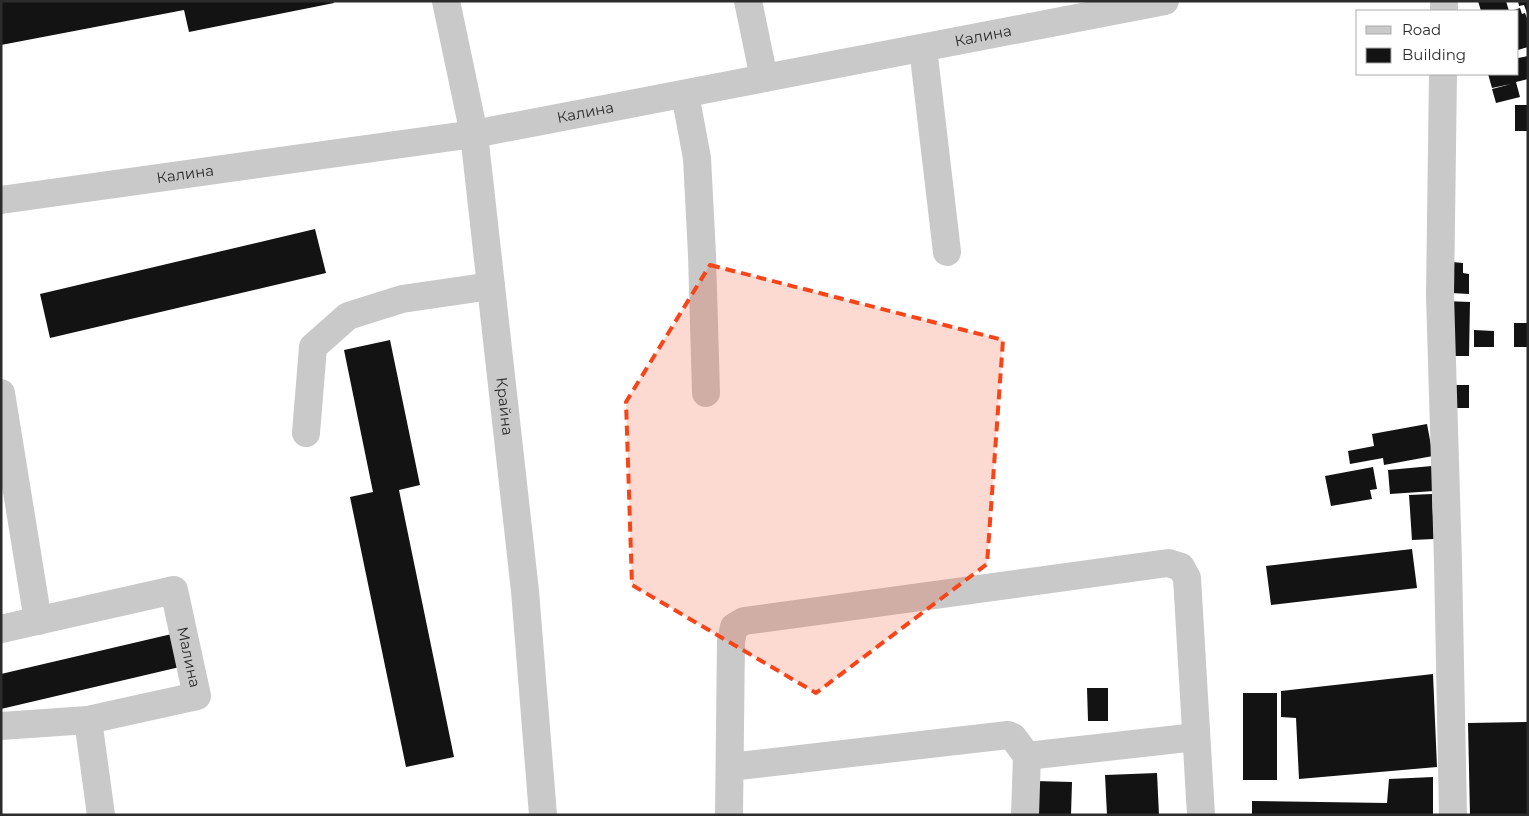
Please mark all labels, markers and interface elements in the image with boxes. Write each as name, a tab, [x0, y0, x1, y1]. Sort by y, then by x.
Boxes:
legend	[1356, 10, 1519, 75]
text: Road	[1402, 20, 1441, 39]
street label: Калина	[953, 21, 1013, 50]
text: Building	[1402, 45, 1466, 64]
street label: Калина	[555, 97, 615, 127]
street label: Калина	[155, 160, 215, 187]
street label: Крайна	[492, 376, 518, 437]
street label: Малина	[173, 625, 205, 689]

